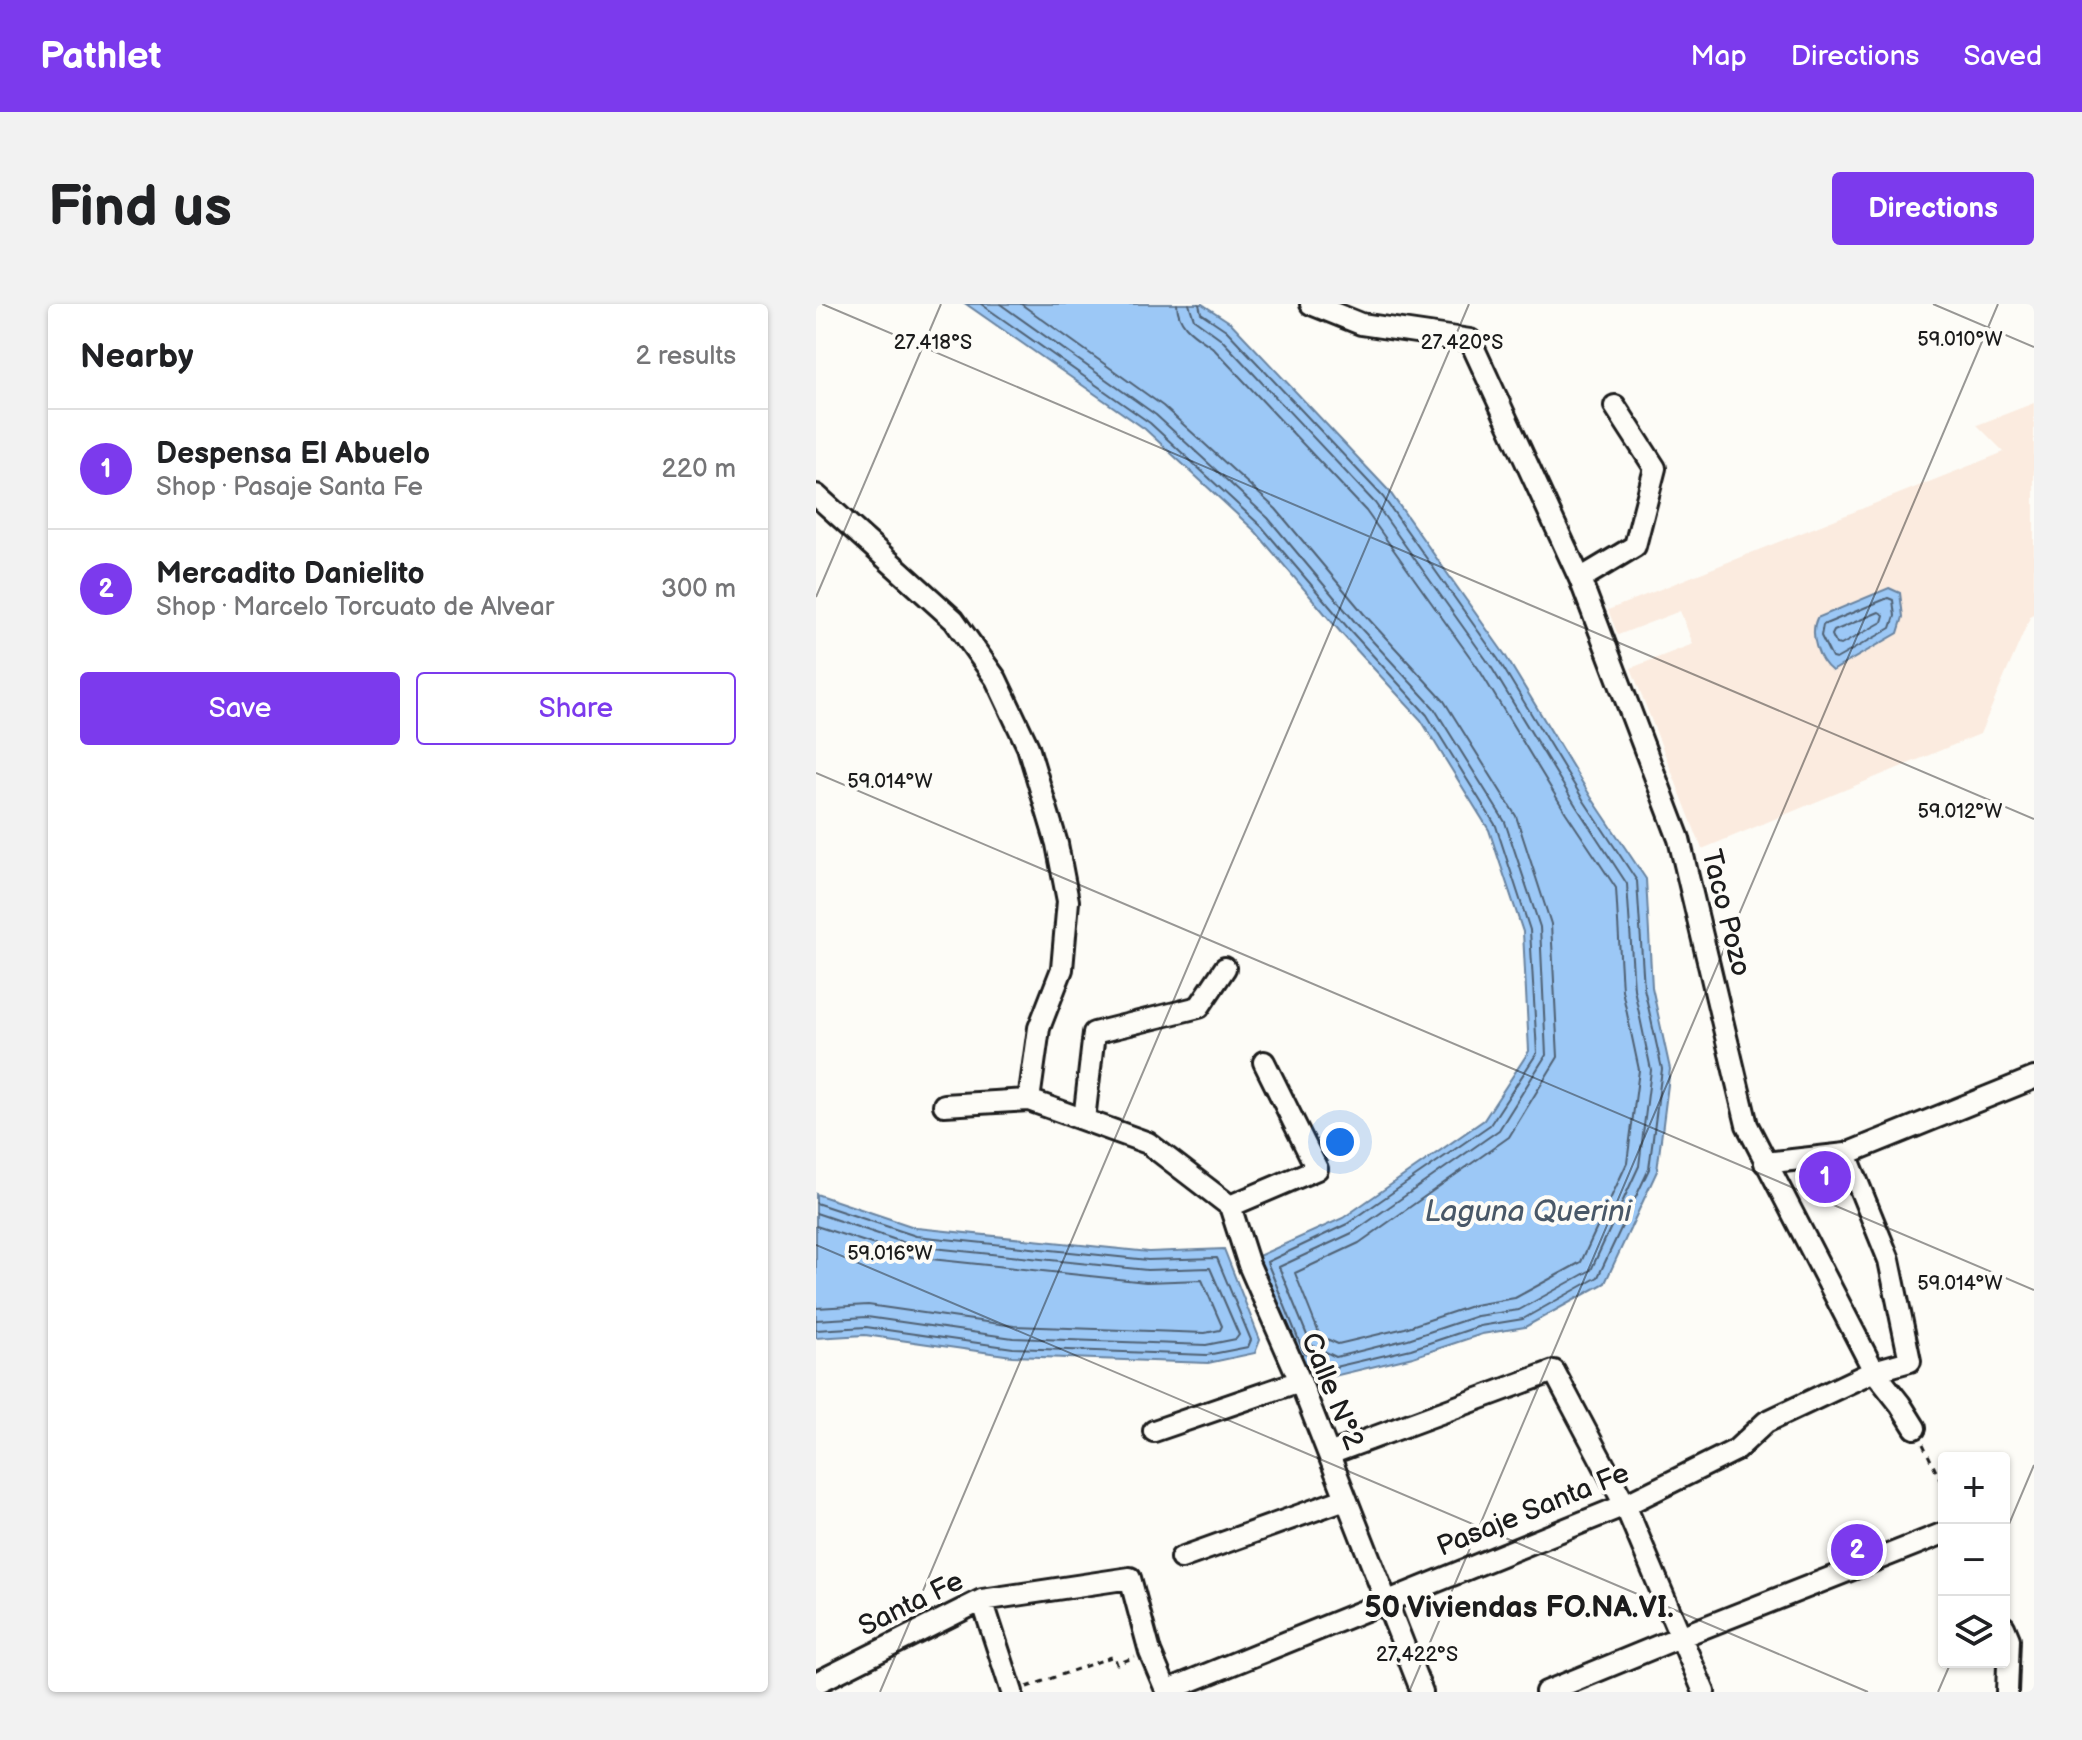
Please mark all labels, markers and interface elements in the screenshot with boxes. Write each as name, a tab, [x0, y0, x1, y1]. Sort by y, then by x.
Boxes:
text: Pathlet	[40, 34, 161, 79]
text: Map	[1690, 40, 1747, 73]
text: Directions	[1791, 40, 1919, 73]
text: Saved	[1963, 40, 2042, 73]
button: Directions	[1832, 172, 2034, 245]
text: Find us	[48, 175, 232, 242]
text: 59.010°W	[1917, 328, 2003, 352]
text: 27.418°S	[894, 331, 972, 355]
text: 27.420°S	[1421, 331, 1503, 355]
text: Nearby	[80, 336, 194, 377]
text: 2 results	[636, 341, 736, 372]
text: Despensa El Abuelo	[156, 436, 430, 472]
text: 1	[101, 454, 111, 485]
text: 220 m	[662, 454, 736, 485]
text: Shop · Pasaje Santa Fe	[156, 472, 423, 503]
text: Mercadito Danielito	[156, 556, 425, 592]
text: 2	[98, 574, 114, 605]
text: 300 m	[661, 574, 736, 605]
text: Shop · Marcelo Torcuato de Alvear	[156, 592, 554, 623]
button: Save	[80, 672, 400, 745]
button: Share	[416, 672, 736, 745]
text: 59.014°W	[847, 770, 933, 794]
text: 59.012°W	[1917, 800, 2003, 824]
street label: Taco Pozo	[1694, 846, 1758, 980]
your location	[1320, 1122, 1360, 1162]
pin: 1	[1799, 1147, 1851, 1207]
water label: Laguna Querini	[1425, 1194, 1633, 1230]
text: 59.016°W	[847, 1242, 933, 1266]
text: 59.014°W	[1917, 1272, 2003, 1296]
street label: Calle N°2	[1294, 1328, 1370, 1455]
map controls	[1938, 1452, 2010, 1668]
button: +	[1938, 1452, 2010, 1524]
street label: Pasaje Santa Fe	[1432, 1456, 1634, 1564]
pin: 2	[1831, 1520, 1883, 1580]
button: −	[1938, 1524, 2010, 1596]
street label: Santa Fe	[853, 1565, 969, 1643]
district label: 50 Viviendas FO.NA.VI.	[1364, 1590, 1674, 1626]
button: layers	[1938, 1596, 2010, 1668]
text: 27.422°S	[1376, 1643, 1458, 1667]

